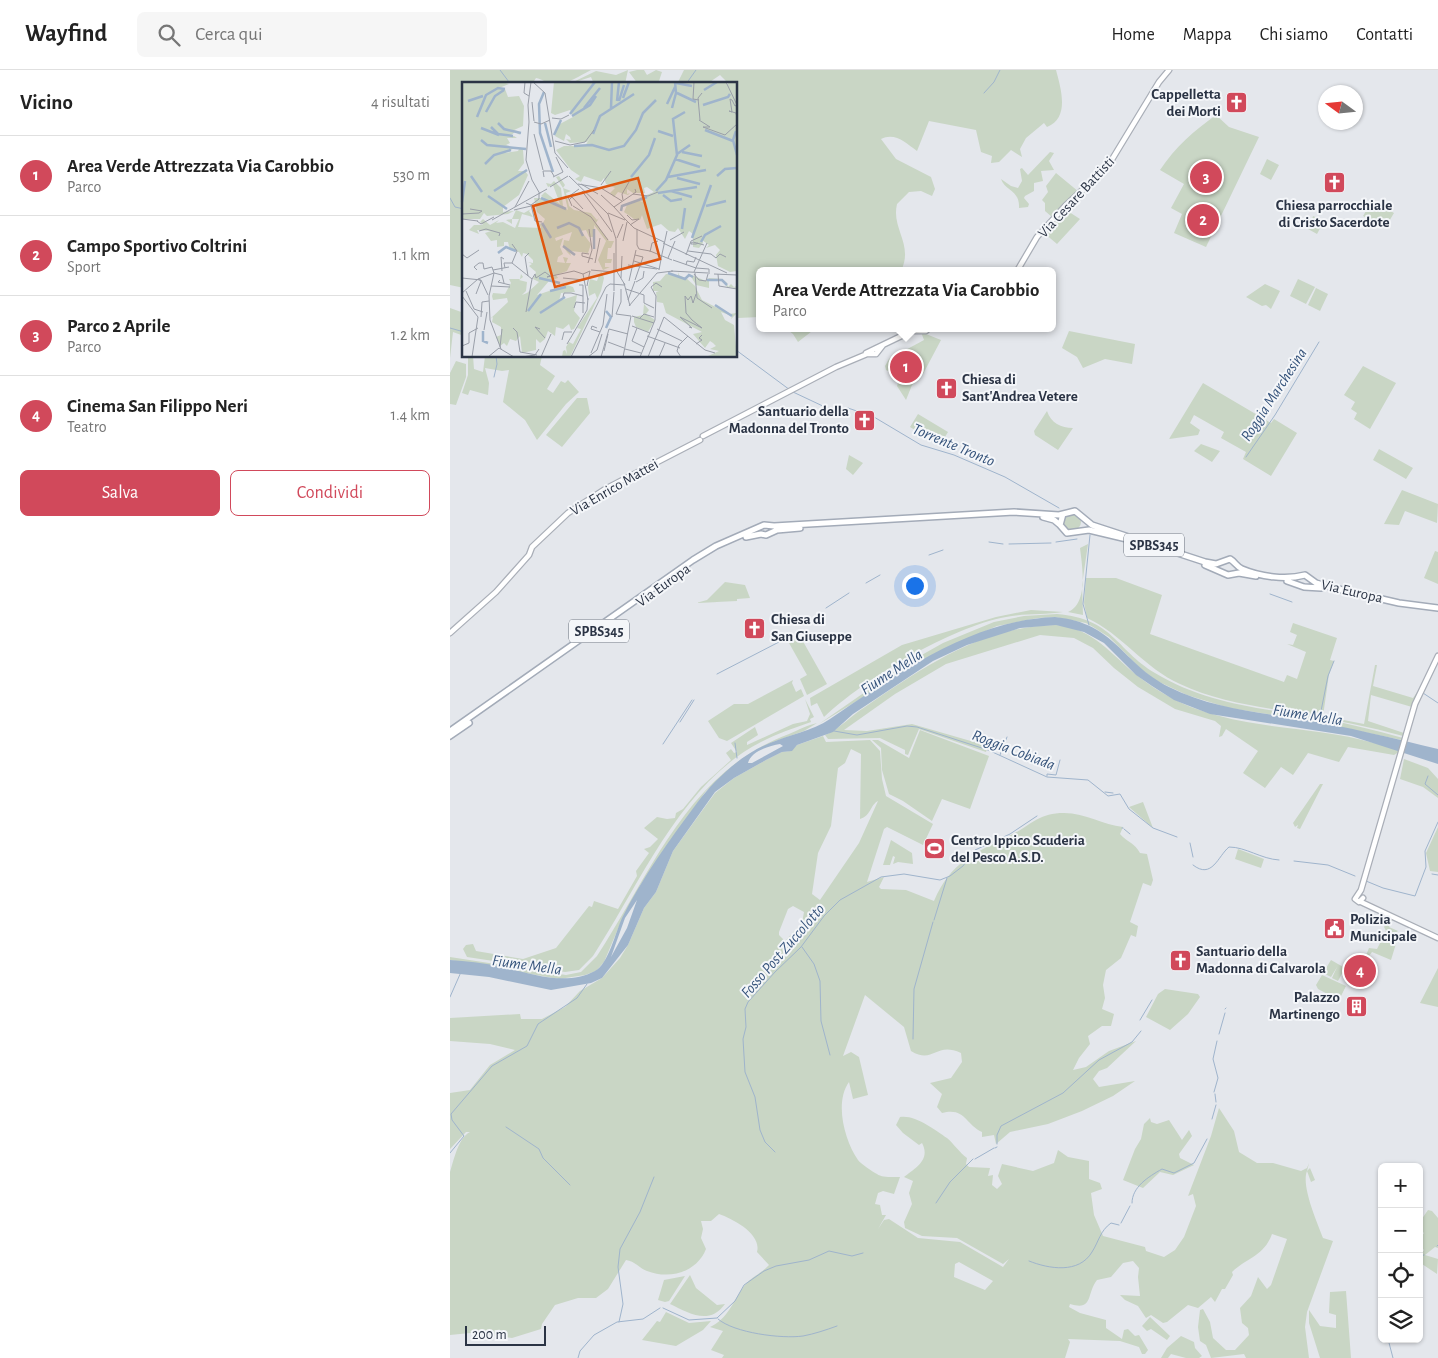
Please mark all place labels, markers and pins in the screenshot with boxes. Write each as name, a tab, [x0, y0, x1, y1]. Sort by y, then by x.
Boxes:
place label: Cappelletta dei Morti	[1151, 87, 1221, 119]
church icon: Cappelletta dei Morti	[1225, 91, 1249, 115]
pin: 3	[1190, 158, 1222, 196]
church icon: Chiesa parrocchiale di Cristo Sacerdote	[1322, 170, 1346, 194]
place label: Chiesa parrocchiale di Cristo Sacerdote	[1276, 198, 1392, 230]
pin: 2	[1187, 201, 1219, 239]
pin: 1	[890, 348, 922, 386]
place label: Chiesa di Sant'Andrea Vetere	[962, 372, 1078, 404]
church icon: Chiesa di Sant'Andrea Vetere	[934, 376, 958, 400]
place label: Santuario della Madonna del Tronto	[729, 404, 849, 436]
church icon: Santuario della Madonna del Tronto	[853, 408, 877, 432]
place label: Chiesa di San Giuseppe	[771, 612, 852, 644]
church icon: Chiesa di San Giuseppe	[743, 616, 767, 640]
place label: Centro Ippico Scuderia del Pesco A.S.D.	[951, 833, 1085, 865]
sports icon: Centro Ippico Scuderia del Pesco A.S.D.	[923, 837, 947, 861]
place label: Polizia Municipale	[1350, 912, 1417, 944]
public building icon: Polizia Municipale	[1322, 916, 1346, 940]
place label: Santuario della Madonna di Calvarola	[1196, 944, 1326, 976]
church icon: Santuario della Madonna di Calvarola	[1168, 948, 1192, 972]
pin: 4	[1344, 952, 1376, 990]
place label: Palazzo Martinengo	[1269, 990, 1340, 1022]
building icon: Palazzo Martinengo	[1344, 994, 1368, 1018]

